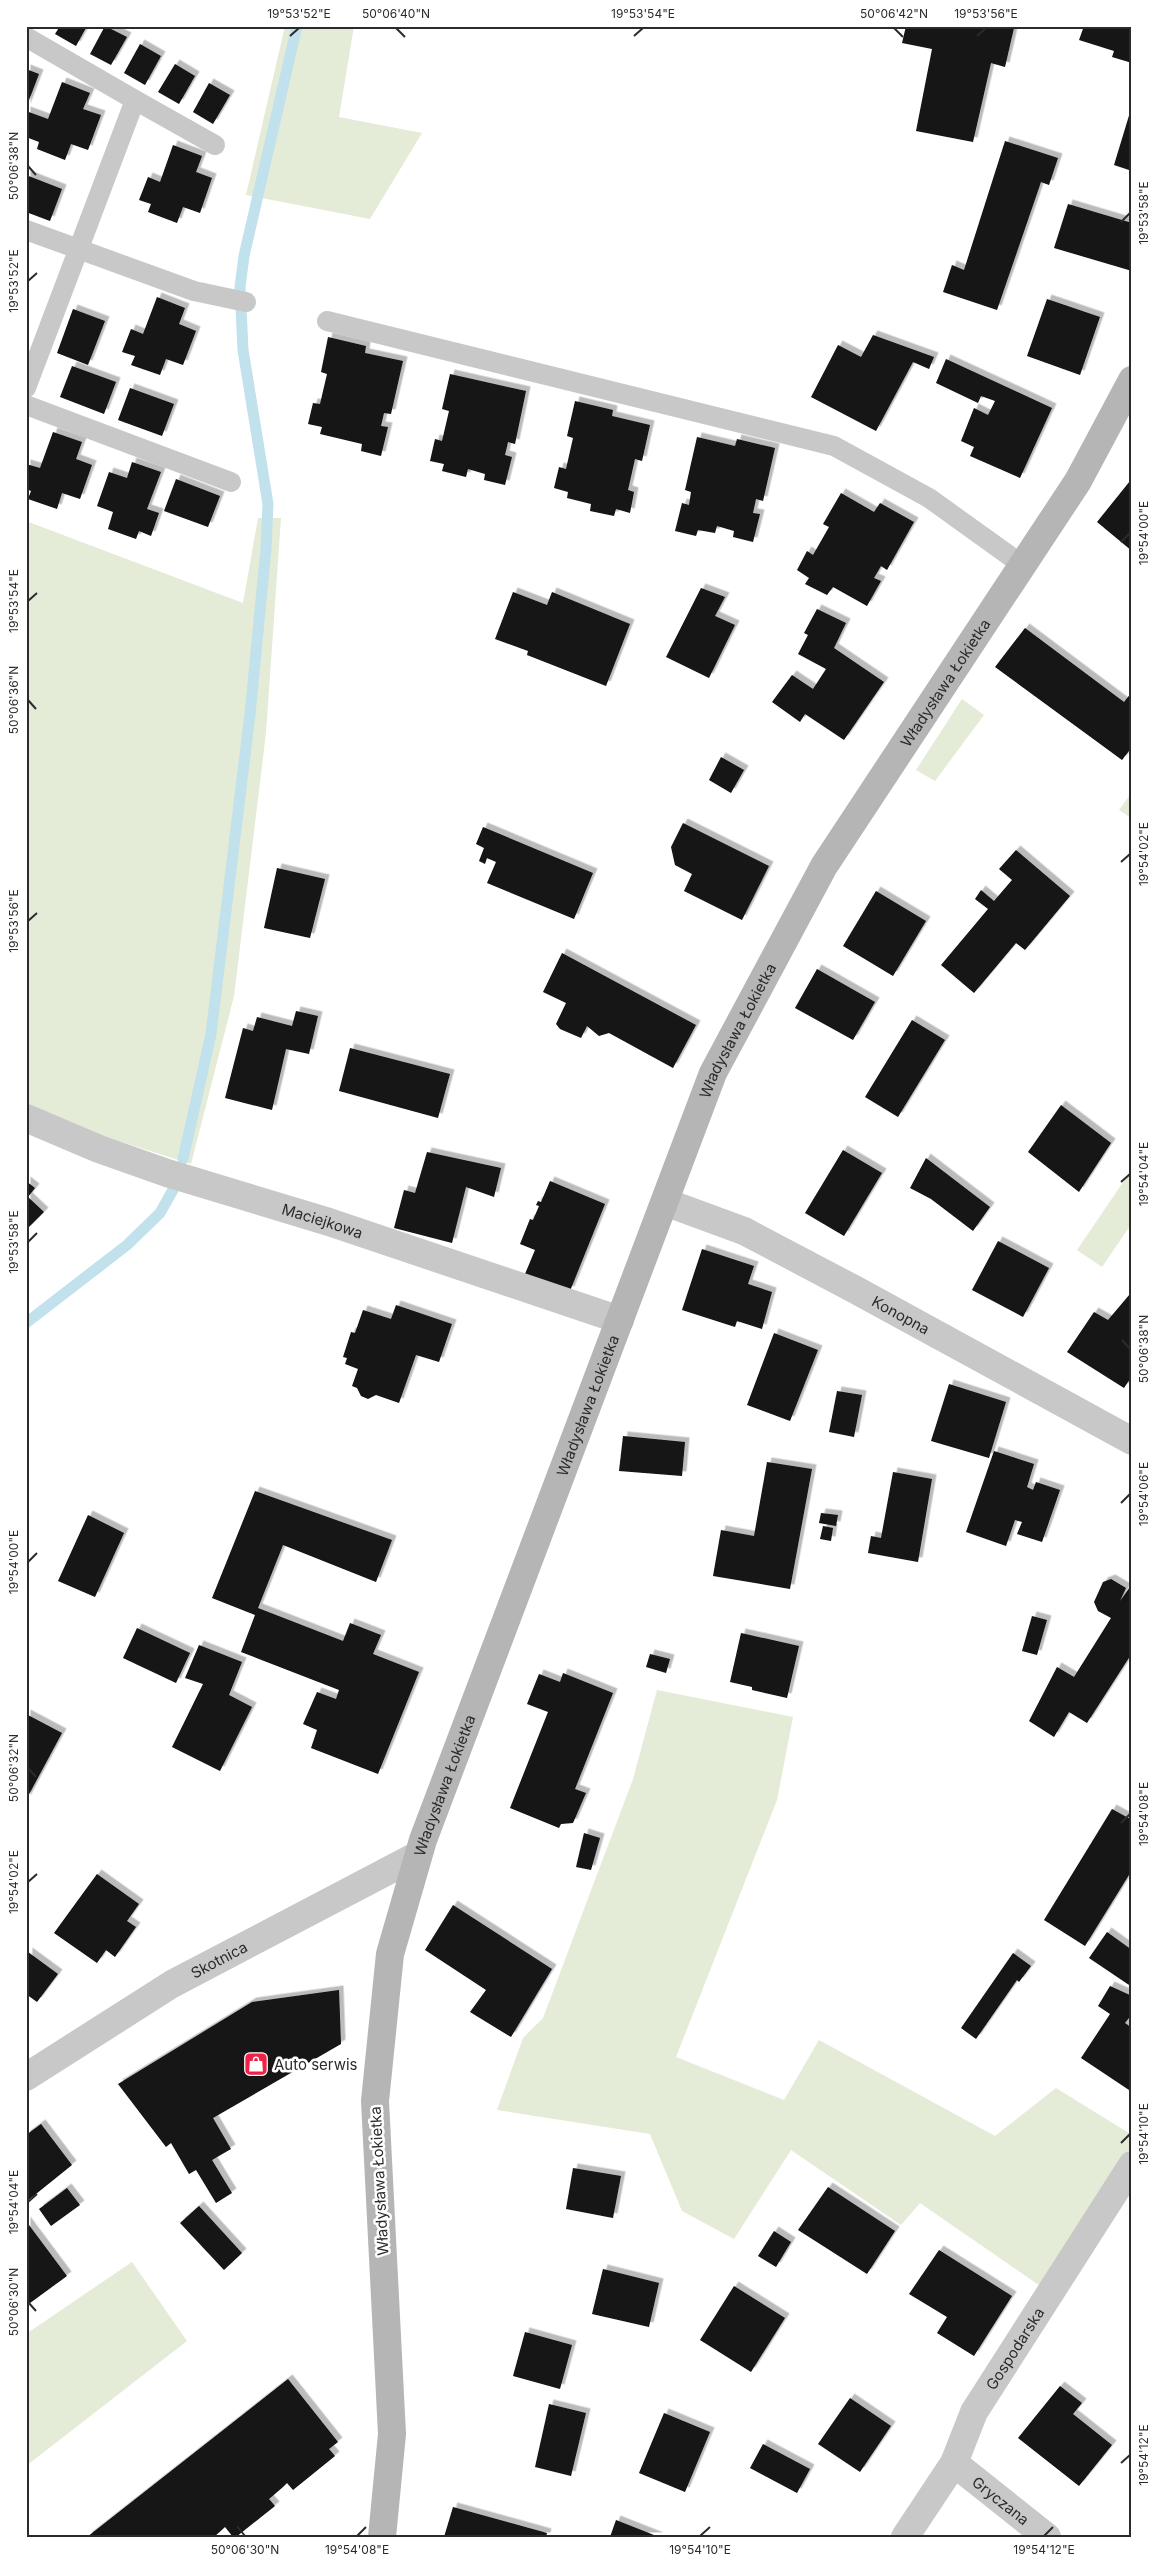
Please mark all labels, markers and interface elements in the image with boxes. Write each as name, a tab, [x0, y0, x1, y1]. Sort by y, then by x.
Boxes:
text: 19°53'52"E	[267, 6, 331, 21]
text: 50°06'40"N	[362, 6, 430, 21]
text: 19°53'54"E	[611, 6, 675, 21]
text: 50°06'42"N	[860, 6, 928, 21]
text: 19°53'56"E	[954, 6, 1018, 21]
text: 50°06'38"N	[6, 132, 21, 200]
text: 19°53'58"E	[1136, 181, 1151, 245]
text: 19°53'52"E	[6, 249, 21, 313]
text: 19°54'00"E	[1136, 501, 1151, 565]
text: 19°53'54"E	[6, 569, 21, 633]
street label: Władysława Łokietka	[896, 615, 994, 750]
text: 50°06'36"N	[6, 666, 21, 734]
text: 19°54'02"E	[1136, 822, 1151, 886]
text: 19°53'56"E	[6, 889, 21, 953]
street label: Władysława Łokietka	[695, 960, 780, 1101]
text: 19°54'04"E	[1136, 1142, 1151, 1206]
street label: Maciejkowa	[280, 1199, 366, 1242]
text: 19°53'58"E	[6, 1210, 21, 1274]
street label: Konopna	[869, 1291, 933, 1338]
text: 50°06'38"N	[1136, 1315, 1151, 1383]
street label: Władysława Łokietka	[552, 1332, 623, 1479]
text: 19°54'06"E	[1136, 1462, 1151, 1526]
text: 19°54'00"E	[6, 1530, 21, 1594]
street label: Władysława Łokietka	[409, 1712, 479, 1858]
text: 50°06'32"N	[6, 1734, 21, 1802]
text: 19°54'08"E	[1136, 1782, 1151, 1846]
text: 19°54'02"E	[6, 1850, 21, 1914]
street label: Skotnica	[187, 1937, 250, 1982]
shop icon: Auto serwis	[243, 2051, 269, 2077]
place label: Auto serwis	[274, 2055, 358, 2074]
text: 19°54'10"E	[1136, 2103, 1151, 2165]
street label: Władysława Łokietka	[366, 2106, 392, 2256]
text: 19°54'04"E	[6, 2170, 21, 2234]
text: 50°06'30"N	[6, 2268, 21, 2336]
street label: Gospodarska	[981, 2304, 1048, 2393]
text: 19°54'12"E	[1136, 2424, 1151, 2486]
street label: Gryczana	[969, 2472, 1033, 2529]
text: 50°06'30"N	[211, 2542, 279, 2557]
text: 19°54'08"E	[325, 2542, 389, 2557]
text: 19°54'10"E	[669, 2542, 731, 2557]
text: 19°54'12"E	[1013, 2542, 1075, 2557]

